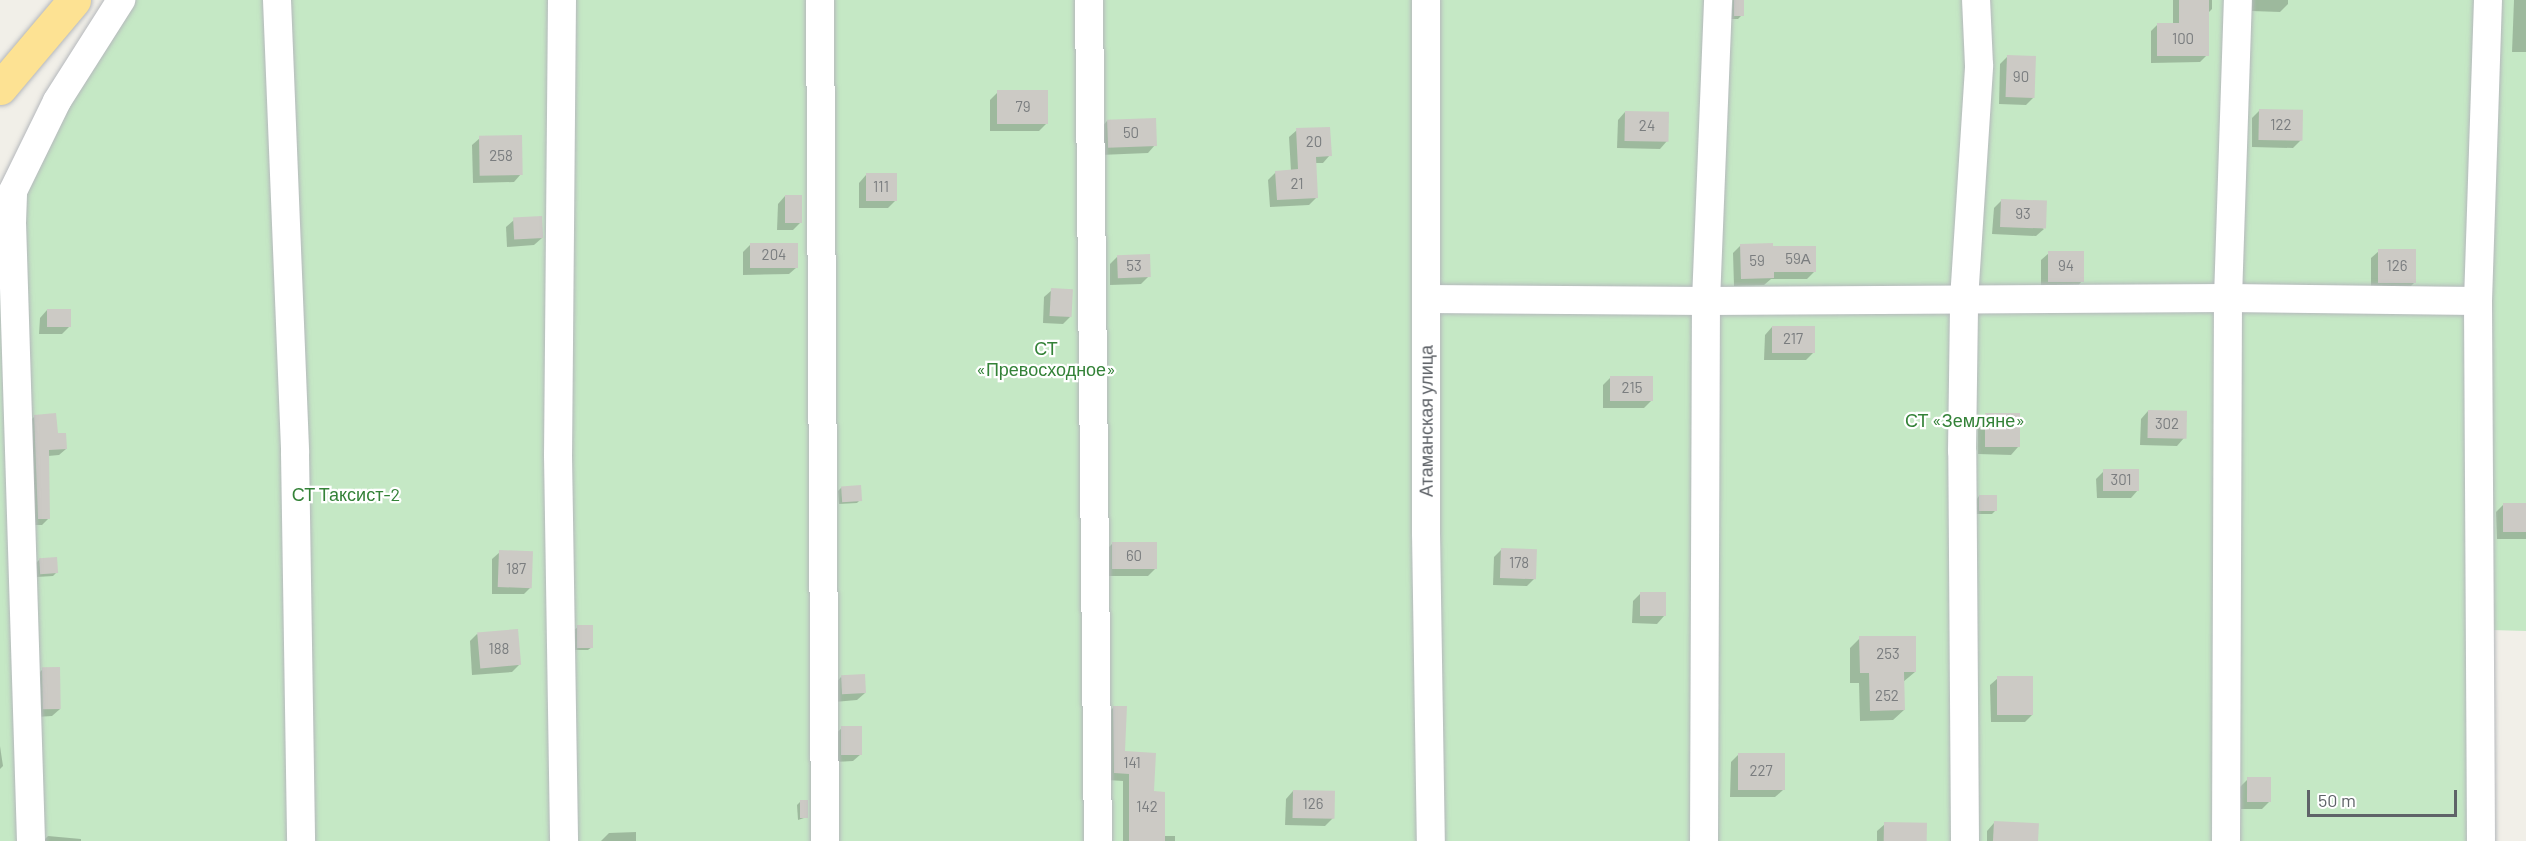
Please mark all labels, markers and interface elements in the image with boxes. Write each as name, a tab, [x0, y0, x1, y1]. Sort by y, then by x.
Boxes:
house number: 100	[2172, 30, 2194, 48]
house number: 90	[2013, 68, 2029, 86]
house number: 79	[1016, 98, 1030, 116]
house number: 122	[2270, 116, 2292, 134]
house number: 24	[1639, 117, 1655, 135]
house number: 50	[1123, 124, 1139, 142]
house number: 20	[1306, 133, 1322, 151]
house number: 258	[489, 147, 513, 165]
house number: 21	[1290, 175, 1304, 193]
house number: 111	[873, 178, 889, 196]
house number: 93	[2015, 205, 2031, 223]
house number: 204	[762, 246, 786, 264]
house number: 59А	[1785, 250, 1811, 268]
house number: 59	[1749, 252, 1765, 270]
house number: 53	[1126, 257, 1142, 275]
house number: 94	[2058, 257, 2074, 275]
house number: 126	[2386, 257, 2408, 275]
house number: 217	[1783, 330, 1803, 348]
park label: СТ «Превосходное»	[976, 338, 1116, 380]
street label: Атаманская улица	[1415, 345, 1437, 497]
house number: 215	[1622, 379, 1642, 397]
park label: СТ «Земляне»	[1905, 409, 2025, 431]
house number: 302	[2155, 415, 2179, 433]
house number: 301	[2110, 471, 2132, 489]
park label: СТ Таксист-2	[292, 483, 400, 505]
house number: 60	[1126, 547, 1142, 565]
house number: 178	[1509, 554, 1529, 572]
house number: 187	[506, 560, 526, 578]
house number: 188	[489, 640, 509, 658]
house number: 253	[1876, 645, 1900, 663]
house number: 252	[1875, 687, 1899, 705]
house number: 141	[1123, 754, 1141, 772]
house number: 227	[1749, 762, 1773, 780]
scale bar	[2310, 778, 2460, 816]
text: 50 m	[2318, 789, 2356, 811]
house number: 126	[1302, 795, 1324, 813]
house number: 142	[1136, 798, 1158, 816]

